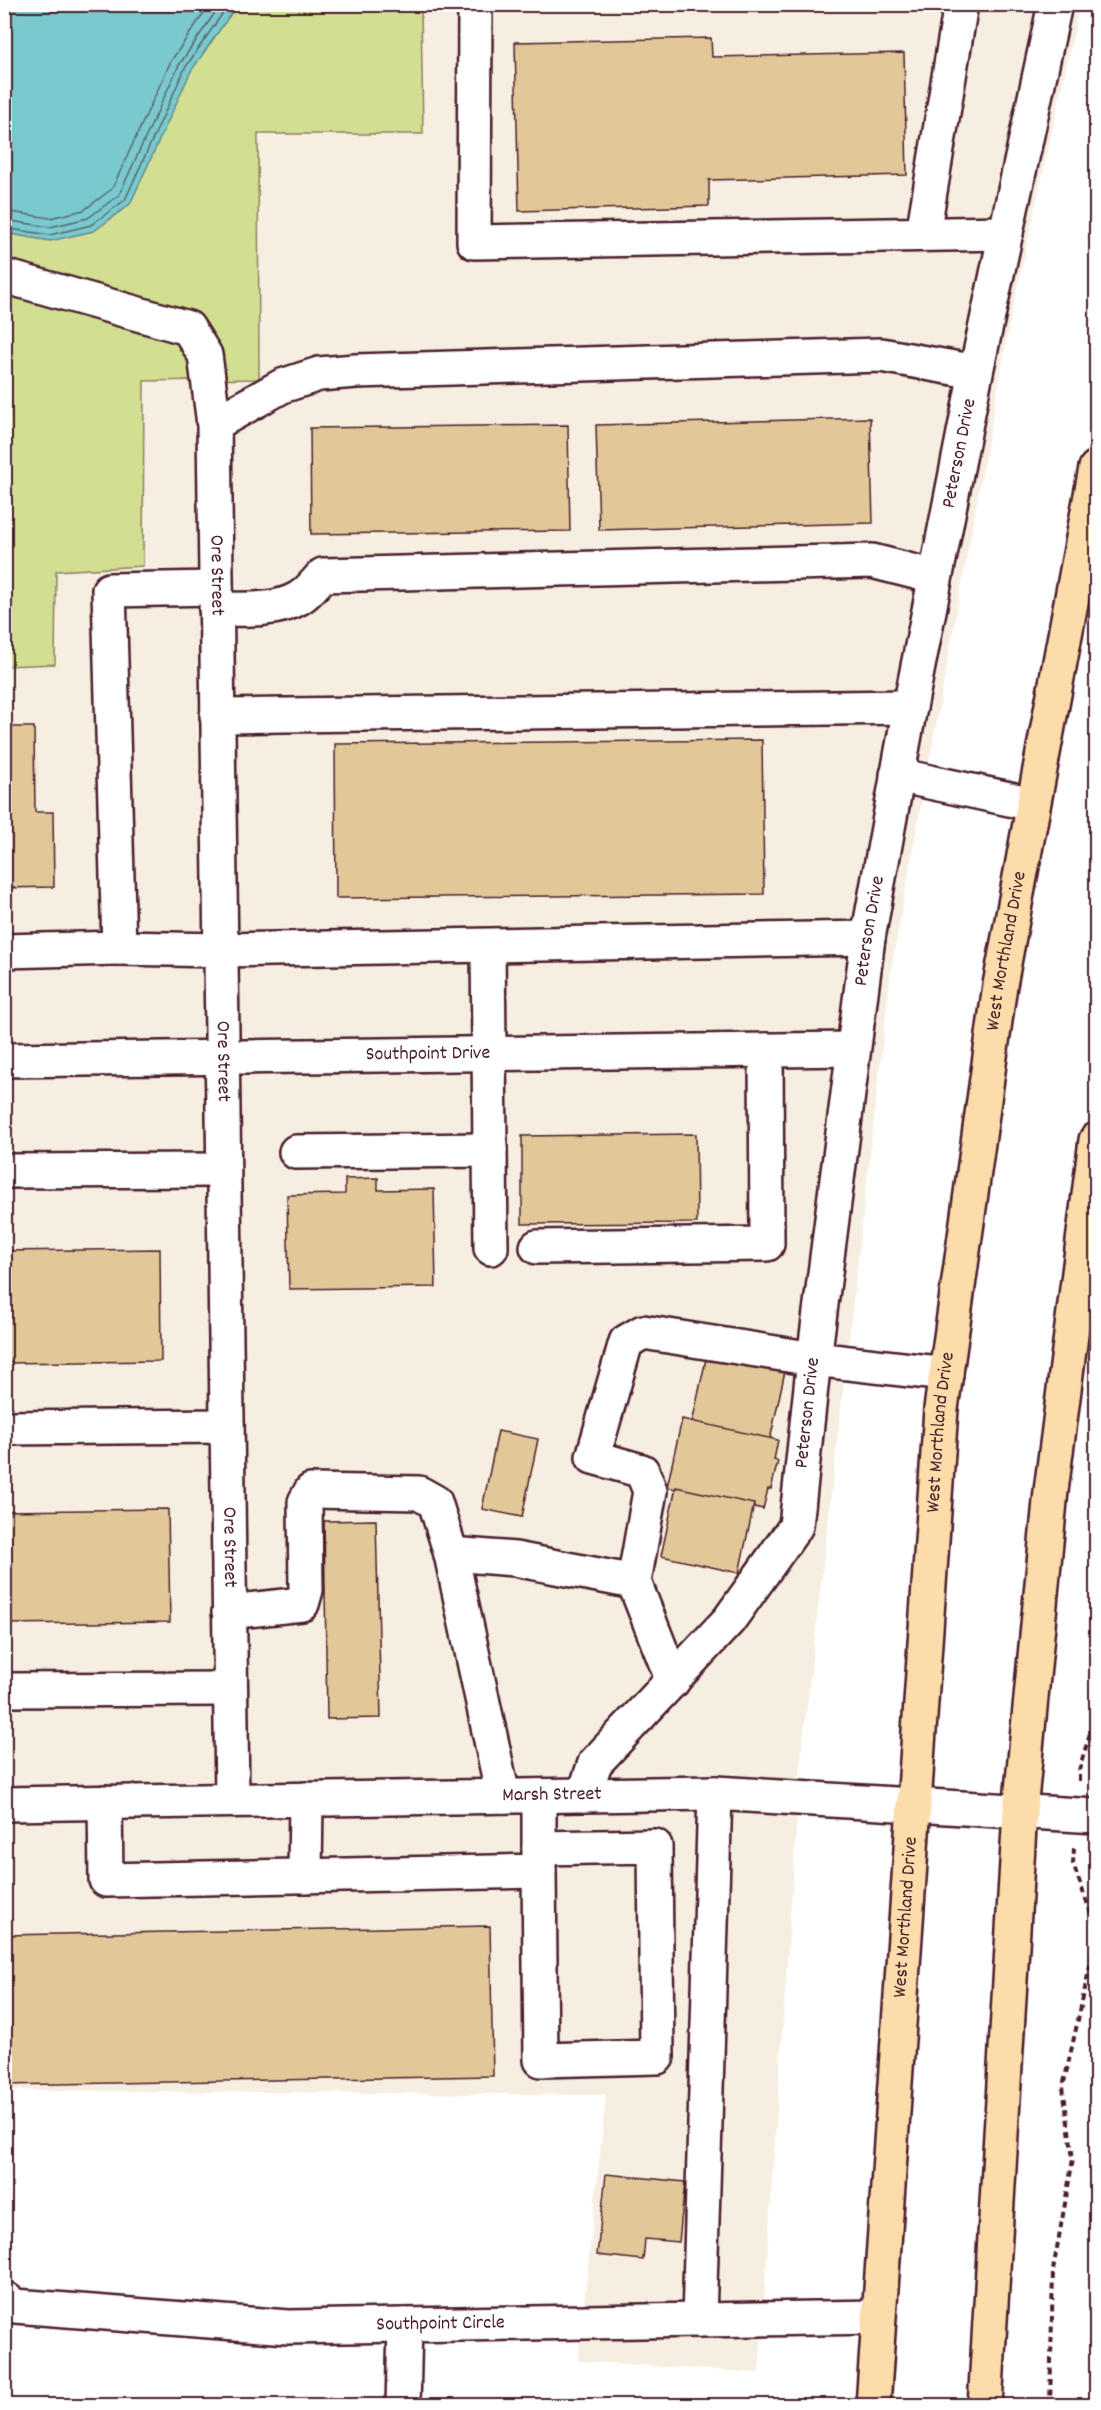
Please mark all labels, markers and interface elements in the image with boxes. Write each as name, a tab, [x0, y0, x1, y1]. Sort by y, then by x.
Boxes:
street label: Peterson Drive	[935, 396, 985, 511]
street label: Ore Street	[201, 535, 231, 616]
street label: West Morthland Drive	[980, 869, 1035, 1033]
street label: Peterson Drive	[848, 873, 893, 988]
street label: Ore Street	[208, 1021, 237, 1102]
street label: Southpoint Drive	[366, 1040, 491, 1069]
street label: West Morthland Drive	[920, 1350, 963, 1514]
street label: Peterson Drive	[788, 1356, 828, 1470]
street label: Ore Street	[214, 1507, 243, 1588]
street label: Marsh Street	[502, 1781, 602, 1810]
street label: West Morthland Drive	[887, 1836, 926, 1999]
street label: Southpoint Circle	[376, 2309, 505, 2340]

